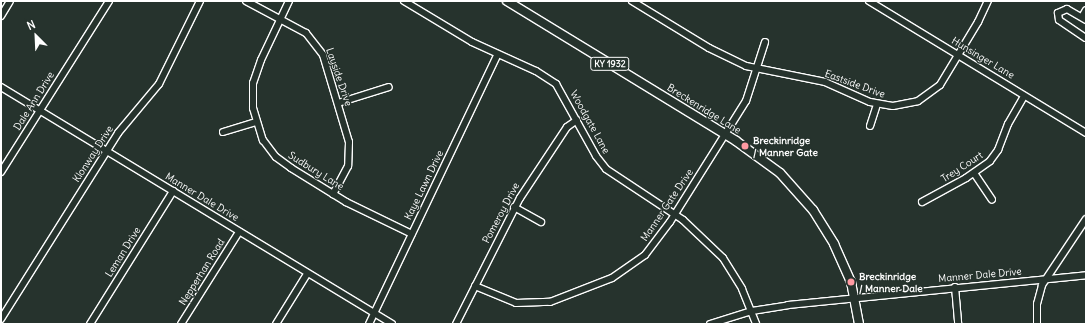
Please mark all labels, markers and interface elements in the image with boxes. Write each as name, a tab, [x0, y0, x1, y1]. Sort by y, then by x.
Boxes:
north arrow	[16, 16, 56, 56]
text: N	[25, 17, 37, 33]
street label: Hunsinger Lane	[949, 35, 1017, 81]
street label: Layside Drive	[323, 46, 355, 108]
road number: KY 1932	[590, 57, 630, 71]
street label: Eastside Drive	[823, 68, 887, 100]
street label: Dale Ann Drive	[11, 69, 57, 133]
street label: Breckenridge Lane	[665, 81, 743, 137]
street label: Woodgate Lane	[568, 88, 612, 156]
street label: Klonway Drive	[70, 123, 116, 185]
place label: Breckinridge / Manner Gate	[753, 134, 818, 158]
marker: Breckinridge / Manner Gate	[740, 141, 750, 151]
street label: Kaye Lawn Drive	[402, 148, 446, 222]
street label: Sudbury Lane	[286, 149, 346, 193]
street label: Trey Court	[939, 149, 985, 185]
street label: Manner Gate Drive	[638, 166, 696, 244]
street label: Manner Dale Drive	[163, 170, 241, 224]
street label: Pomeroy Drive	[480, 181, 522, 245]
street label: Leman Drive	[103, 225, 143, 279]
street label: Nepperhan Road	[177, 237, 227, 307]
street label: Manner Dale Drive	[938, 265, 1022, 285]
place label: Breckinridge / Manner Dale	[859, 270, 923, 294]
marker: Breckinridge / Manner Dale	[846, 277, 856, 287]

